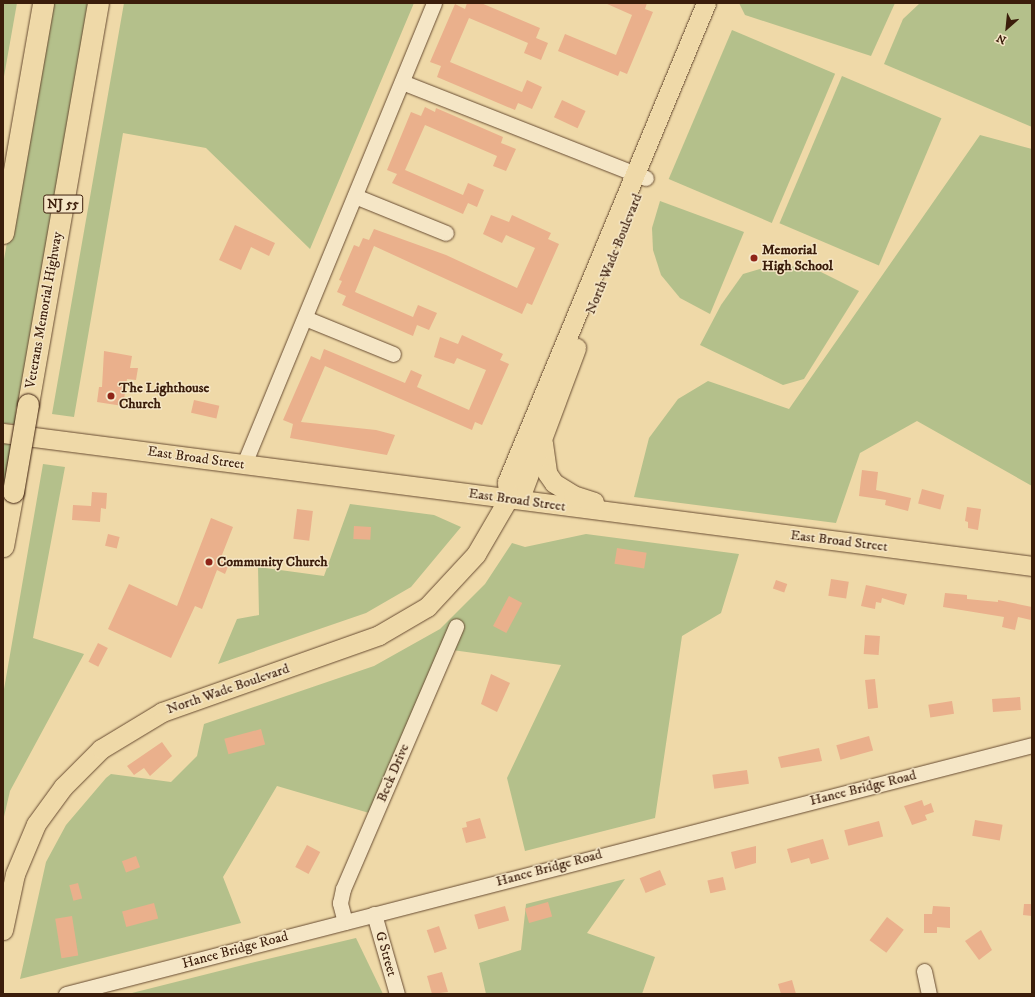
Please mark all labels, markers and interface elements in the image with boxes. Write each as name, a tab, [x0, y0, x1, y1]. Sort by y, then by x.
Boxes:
north arrow	[987, 8, 1027, 48]
text: N	[994, 30, 1009, 47]
street label: North Wade Boulevard	[582, 191, 646, 317]
road number: NJ 55	[43, 193, 83, 215]
street label: Veterans Memorial Highway	[22, 230, 66, 390]
place label: Memorial High School	[762, 242, 833, 274]
marker: Memorial High School	[749, 253, 759, 263]
place label: The Lighthouse Church	[119, 380, 209, 412]
marker: The Lighthouse Church	[106, 391, 116, 401]
street label: East Broad Street	[146, 443, 246, 473]
street label: East Broad Street	[467, 485, 567, 515]
street label: East Broad Street	[789, 527, 889, 555]
place label: Community Church	[217, 554, 328, 570]
marker: Community Church	[204, 557, 214, 567]
street label: North Wade Boulevard	[165, 660, 291, 718]
street label: Beck Drive	[373, 741, 413, 805]
street label: Hance Bridge Road	[808, 767, 918, 809]
street label: Hance Bridge Road	[494, 846, 604, 890]
street label: Hance Bridge Road	[180, 928, 290, 972]
street label: G Street	[372, 930, 400, 978]

